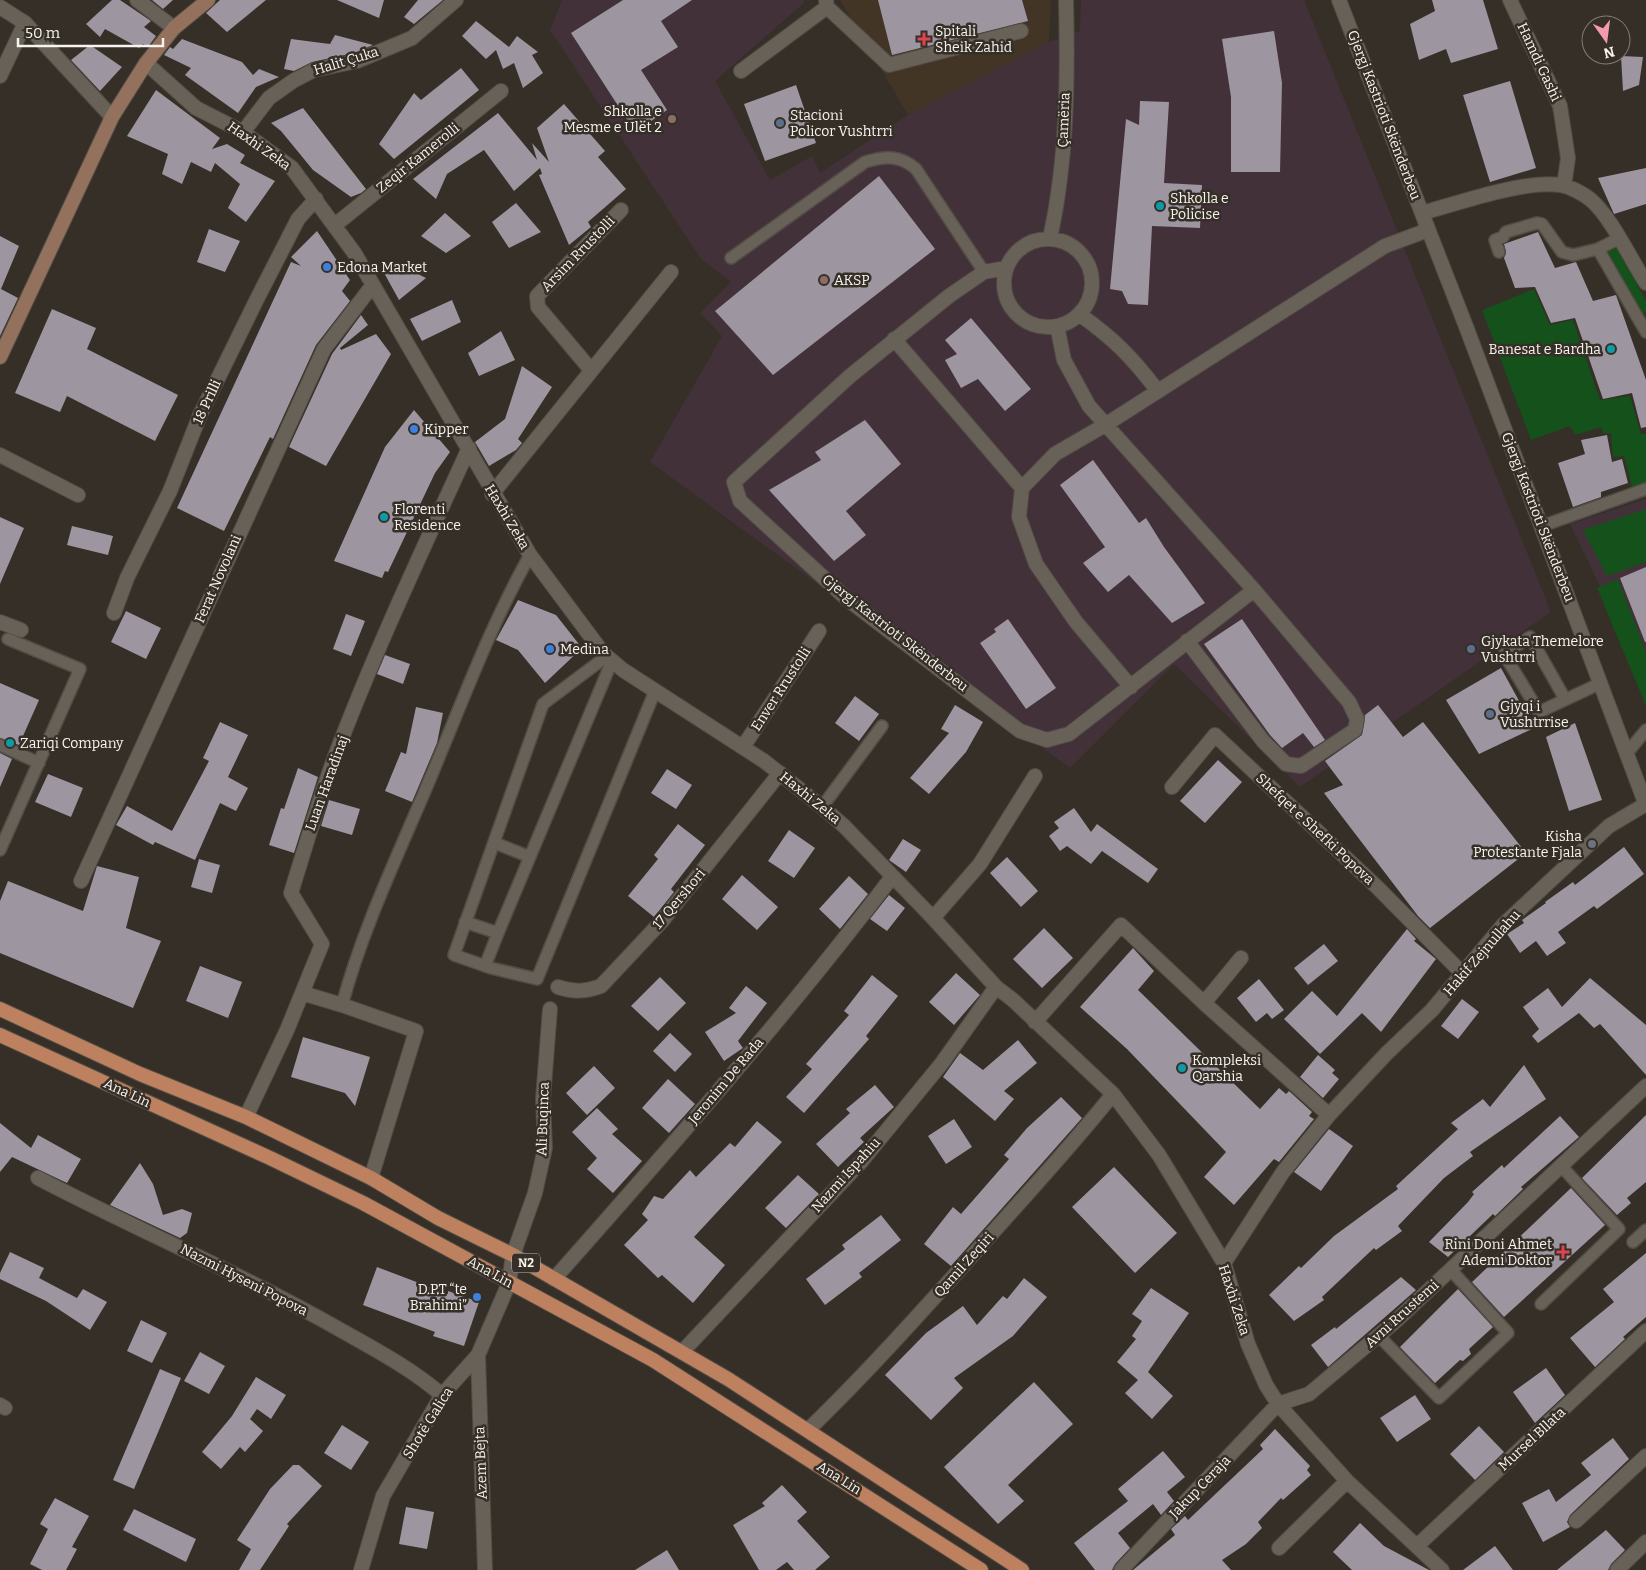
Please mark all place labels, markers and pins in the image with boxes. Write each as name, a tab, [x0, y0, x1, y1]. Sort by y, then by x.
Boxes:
place label: Spitali Sheik Zahid	[935, 23, 1012, 56]
marker: Spitali Sheik Zahid	[917, 32, 931, 46]
place label: Shkolla e Mesme e Ulët 2	[563, 103, 662, 136]
place label: Stacioni Policor Vushtrri	[790, 107, 893, 140]
marker: Shkolla e Mesme e Ulët 2	[666, 113, 678, 125]
marker: Stacioni Policor Vushtrri	[774, 117, 786, 129]
place label: Shkolla e Policise	[1170, 190, 1229, 223]
marker: Shkolla e Policise	[1154, 200, 1166, 212]
place label: Edona Market	[337, 259, 427, 276]
marker: Edona Market	[321, 261, 333, 273]
place label: AKSP	[834, 272, 870, 289]
marker: AKSP	[818, 274, 830, 286]
place label: Banesat e Bardha	[1489, 341, 1601, 358]
marker: Banesat e Bardha	[1605, 343, 1617, 355]
place label: Kipper	[424, 421, 468, 438]
marker: Kipper	[408, 423, 420, 435]
place label: Florenti Residence	[394, 501, 461, 534]
marker: Florenti Residence	[378, 511, 390, 523]
place label: Gjykata Themelore Vushtrri	[1481, 633, 1604, 666]
place label: Medina	[560, 641, 609, 658]
marker: Medina	[544, 643, 556, 655]
marker: Gjykata Themelore Vushtrri	[1465, 643, 1477, 655]
place label: Gjyqi i Vushtrrise	[1500, 698, 1569, 731]
marker: Gjyqi i Vushtrrise	[1484, 708, 1496, 720]
place label: Zariqi Company	[20, 735, 124, 752]
marker: Zariqi Company	[4, 737, 16, 749]
place label: Kisha Protestante Fjala	[1473, 828, 1582, 861]
marker: Kisha Protestante Fjala	[1586, 838, 1598, 850]
place label: Kompleksi Qarshia	[1192, 1052, 1261, 1085]
marker: Kompleksi Qarshia	[1176, 1062, 1188, 1074]
place label: Rini Doni Ahmet Ademi Doktor	[1445, 1236, 1552, 1269]
marker: Rini Doni Ahmet Ademi Doktor	[1556, 1245, 1570, 1259]
place label: D.P.T “te Brahimi”	[410, 1281, 467, 1314]
marker: D.P.T “te Brahimi”	[471, 1291, 483, 1303]

